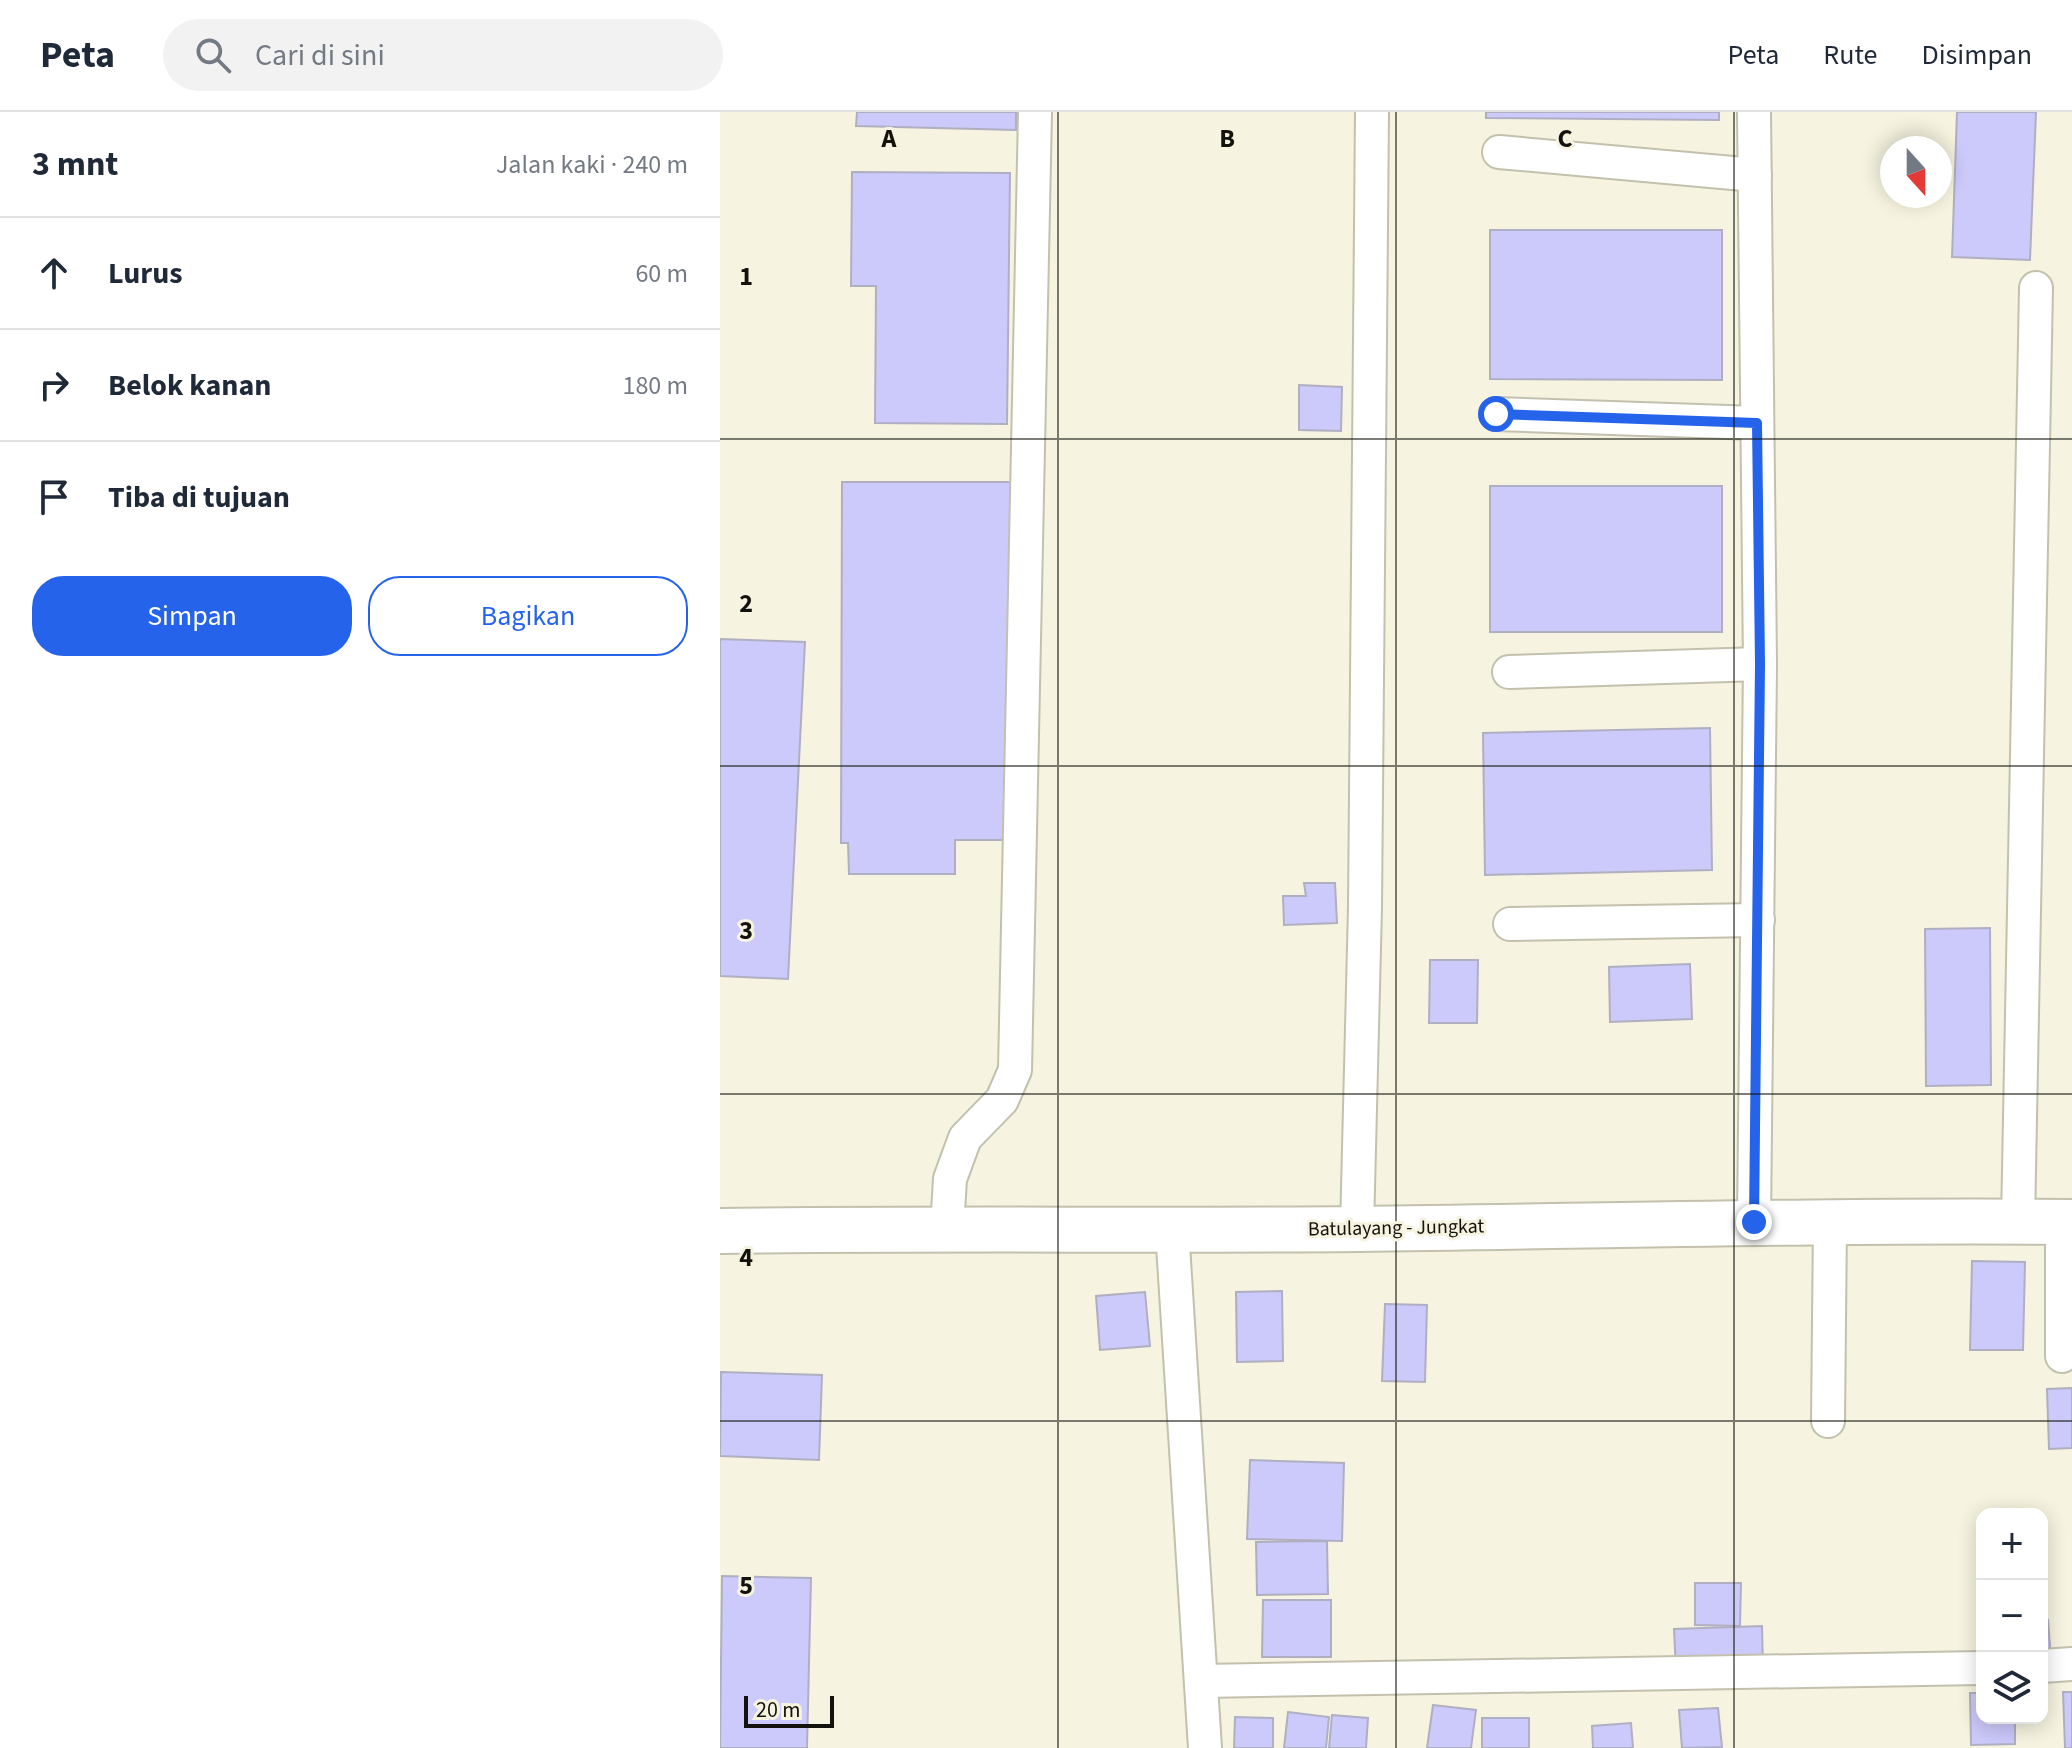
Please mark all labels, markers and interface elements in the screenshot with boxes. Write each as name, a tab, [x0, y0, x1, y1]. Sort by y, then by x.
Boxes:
search box	[163, 19, 723, 91]
text: Peta	[40, 28, 115, 82]
icon: search	[191, 33, 235, 77]
text: Cari di sini	[255, 34, 385, 77]
text: Peta	[1728, 35, 1779, 75]
text: Rute	[1823, 35, 1877, 75]
text: Disimpan	[1921, 35, 2032, 75]
text: A	[881, 120, 898, 157]
text: B	[1219, 120, 1235, 157]
text: C	[1557, 120, 1573, 157]
north arrow	[1880, 136, 1952, 208]
text: 3 mnt	[32, 140, 118, 189]
text: Jalan kaki · 240 m	[496, 146, 688, 183]
icon: ahead	[32, 251, 76, 295]
text: Lurus	[108, 252, 183, 295]
text: 60 m	[635, 255, 688, 292]
text: 1	[739, 258, 753, 295]
icon: right	[32, 363, 76, 407]
text: Belok kanan	[108, 364, 271, 407]
text: 180 m	[622, 367, 688, 404]
route start	[1478, 396, 1514, 432]
icon: arrive	[32, 475, 76, 519]
text: Tiba di tujuan	[108, 476, 290, 519]
button: Simpan	[32, 576, 352, 656]
button: Bagikan	[368, 576, 688, 656]
text: 2	[739, 585, 753, 622]
text: 3	[739, 912, 753, 949]
route end	[1736, 1204, 1772, 1240]
street label: Batulayang - Jungkat	[1308, 1212, 1485, 1244]
text: 4	[739, 1239, 753, 1276]
map controls	[1976, 1508, 2048, 1724]
button: +	[1976, 1508, 2048, 1580]
text: 5	[739, 1567, 753, 1604]
button: −	[1976, 1580, 2048, 1652]
button: layers	[1976, 1652, 2048, 1724]
scale bar	[744, 1692, 834, 1728]
text: 20 m	[756, 1694, 801, 1726]

